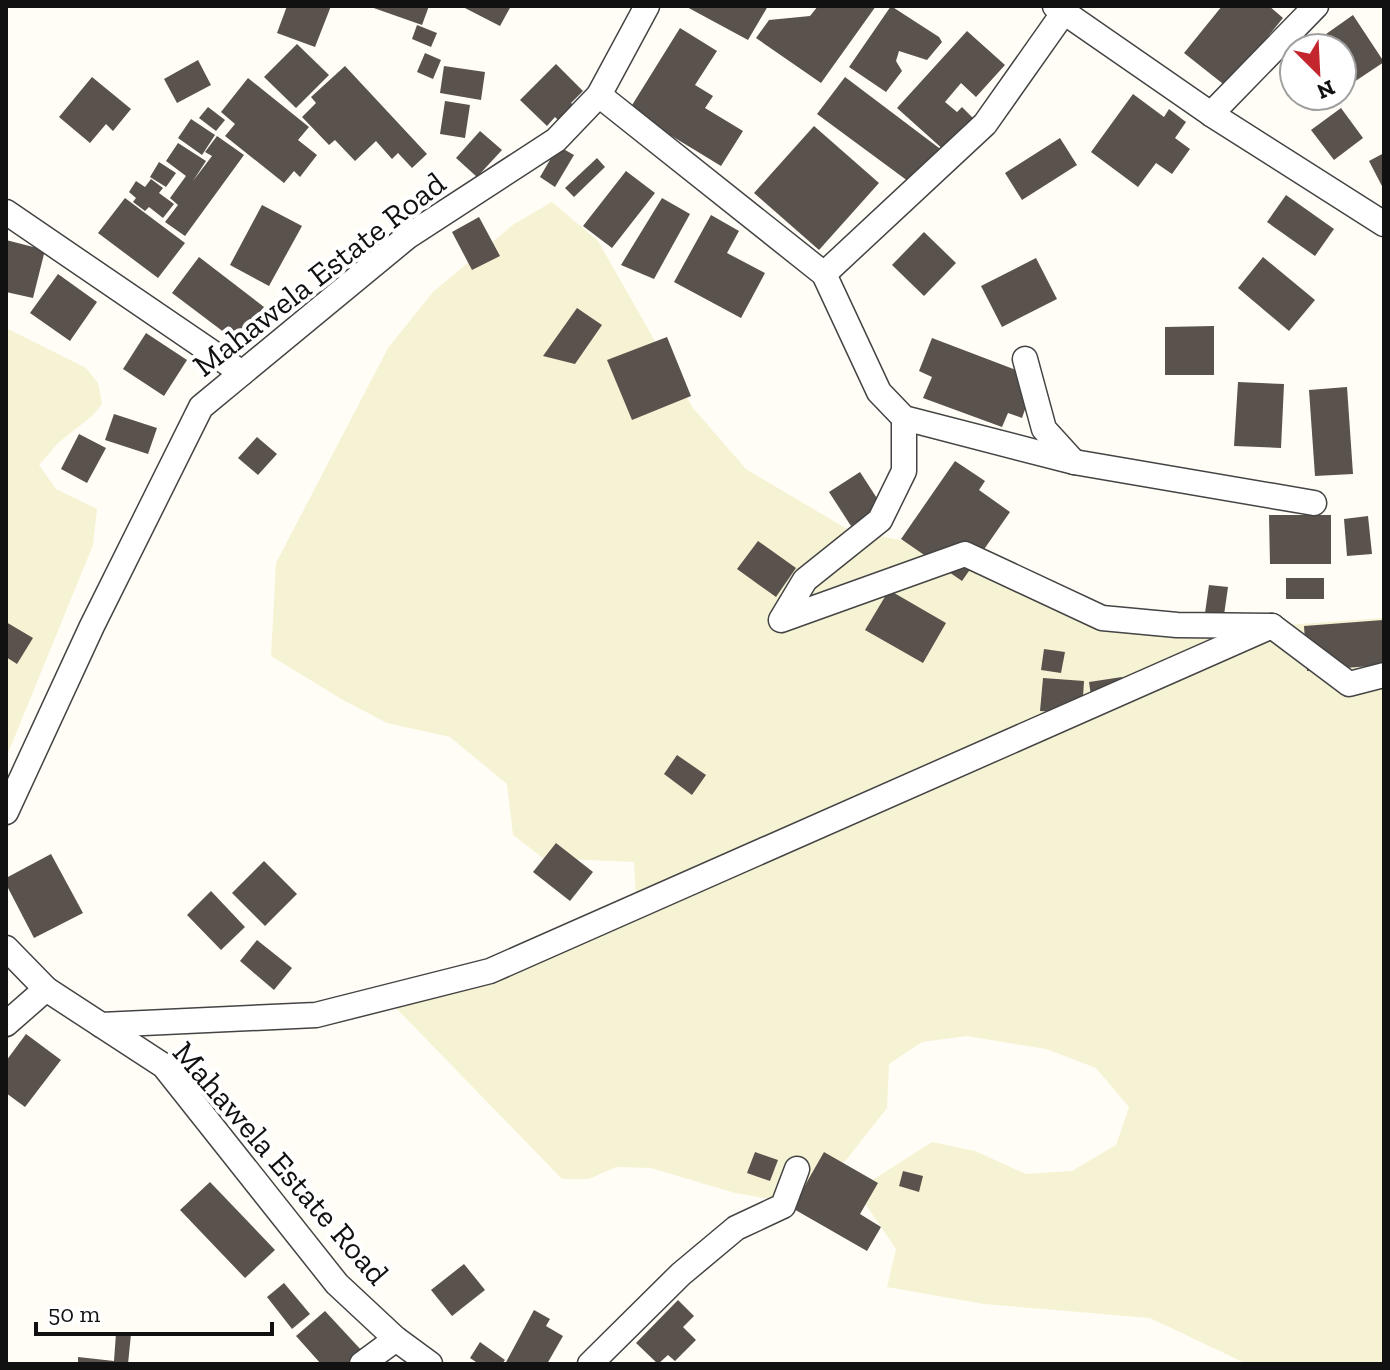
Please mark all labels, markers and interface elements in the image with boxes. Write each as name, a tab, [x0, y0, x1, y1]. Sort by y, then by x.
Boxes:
north arrow	[1278, 32, 1358, 112]
text: N	[1313, 74, 1339, 106]
street label: Mahawela Estate Road	[185, 163, 453, 384]
street label: Mahawela Estate Road	[165, 1034, 397, 1293]
scale bar	[36, 1286, 272, 1336]
text: 50 m	[48, 1299, 101, 1328]

